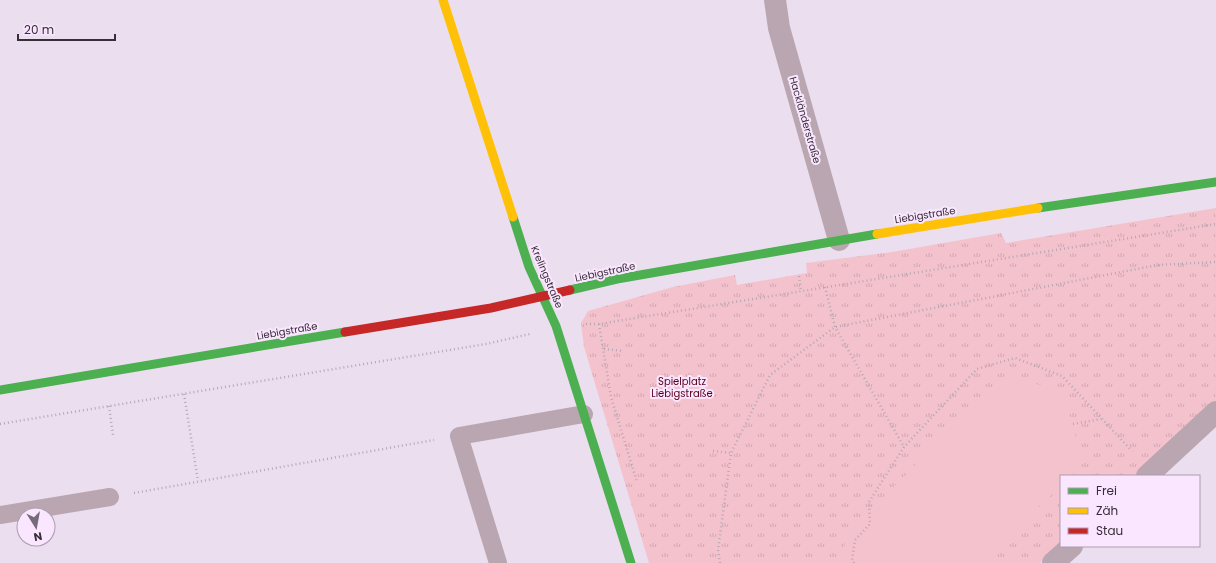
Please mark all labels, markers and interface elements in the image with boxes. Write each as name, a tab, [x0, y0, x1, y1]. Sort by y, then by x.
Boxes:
scale bar	[18, 16, 115, 42]
text: 20 m	[24, 21, 54, 38]
street label: Hackländerstraße	[785, 75, 825, 165]
street label: Liebigstraße	[894, 203, 956, 227]
street label: Krelingstraße	[527, 244, 567, 310]
street label: Liebigstraße	[573, 258, 637, 286]
street label: Liebigstraße	[255, 318, 319, 344]
park label: Spielplatz Liebigstraße	[651, 374, 713, 401]
legend	[1060, 475, 1200, 547]
text: Frei	[1096, 482, 1117, 499]
text: Zäh	[1096, 502, 1118, 519]
north arrow	[16, 507, 56, 547]
text: Stau	[1096, 522, 1123, 539]
text: N	[32, 528, 43, 545]

